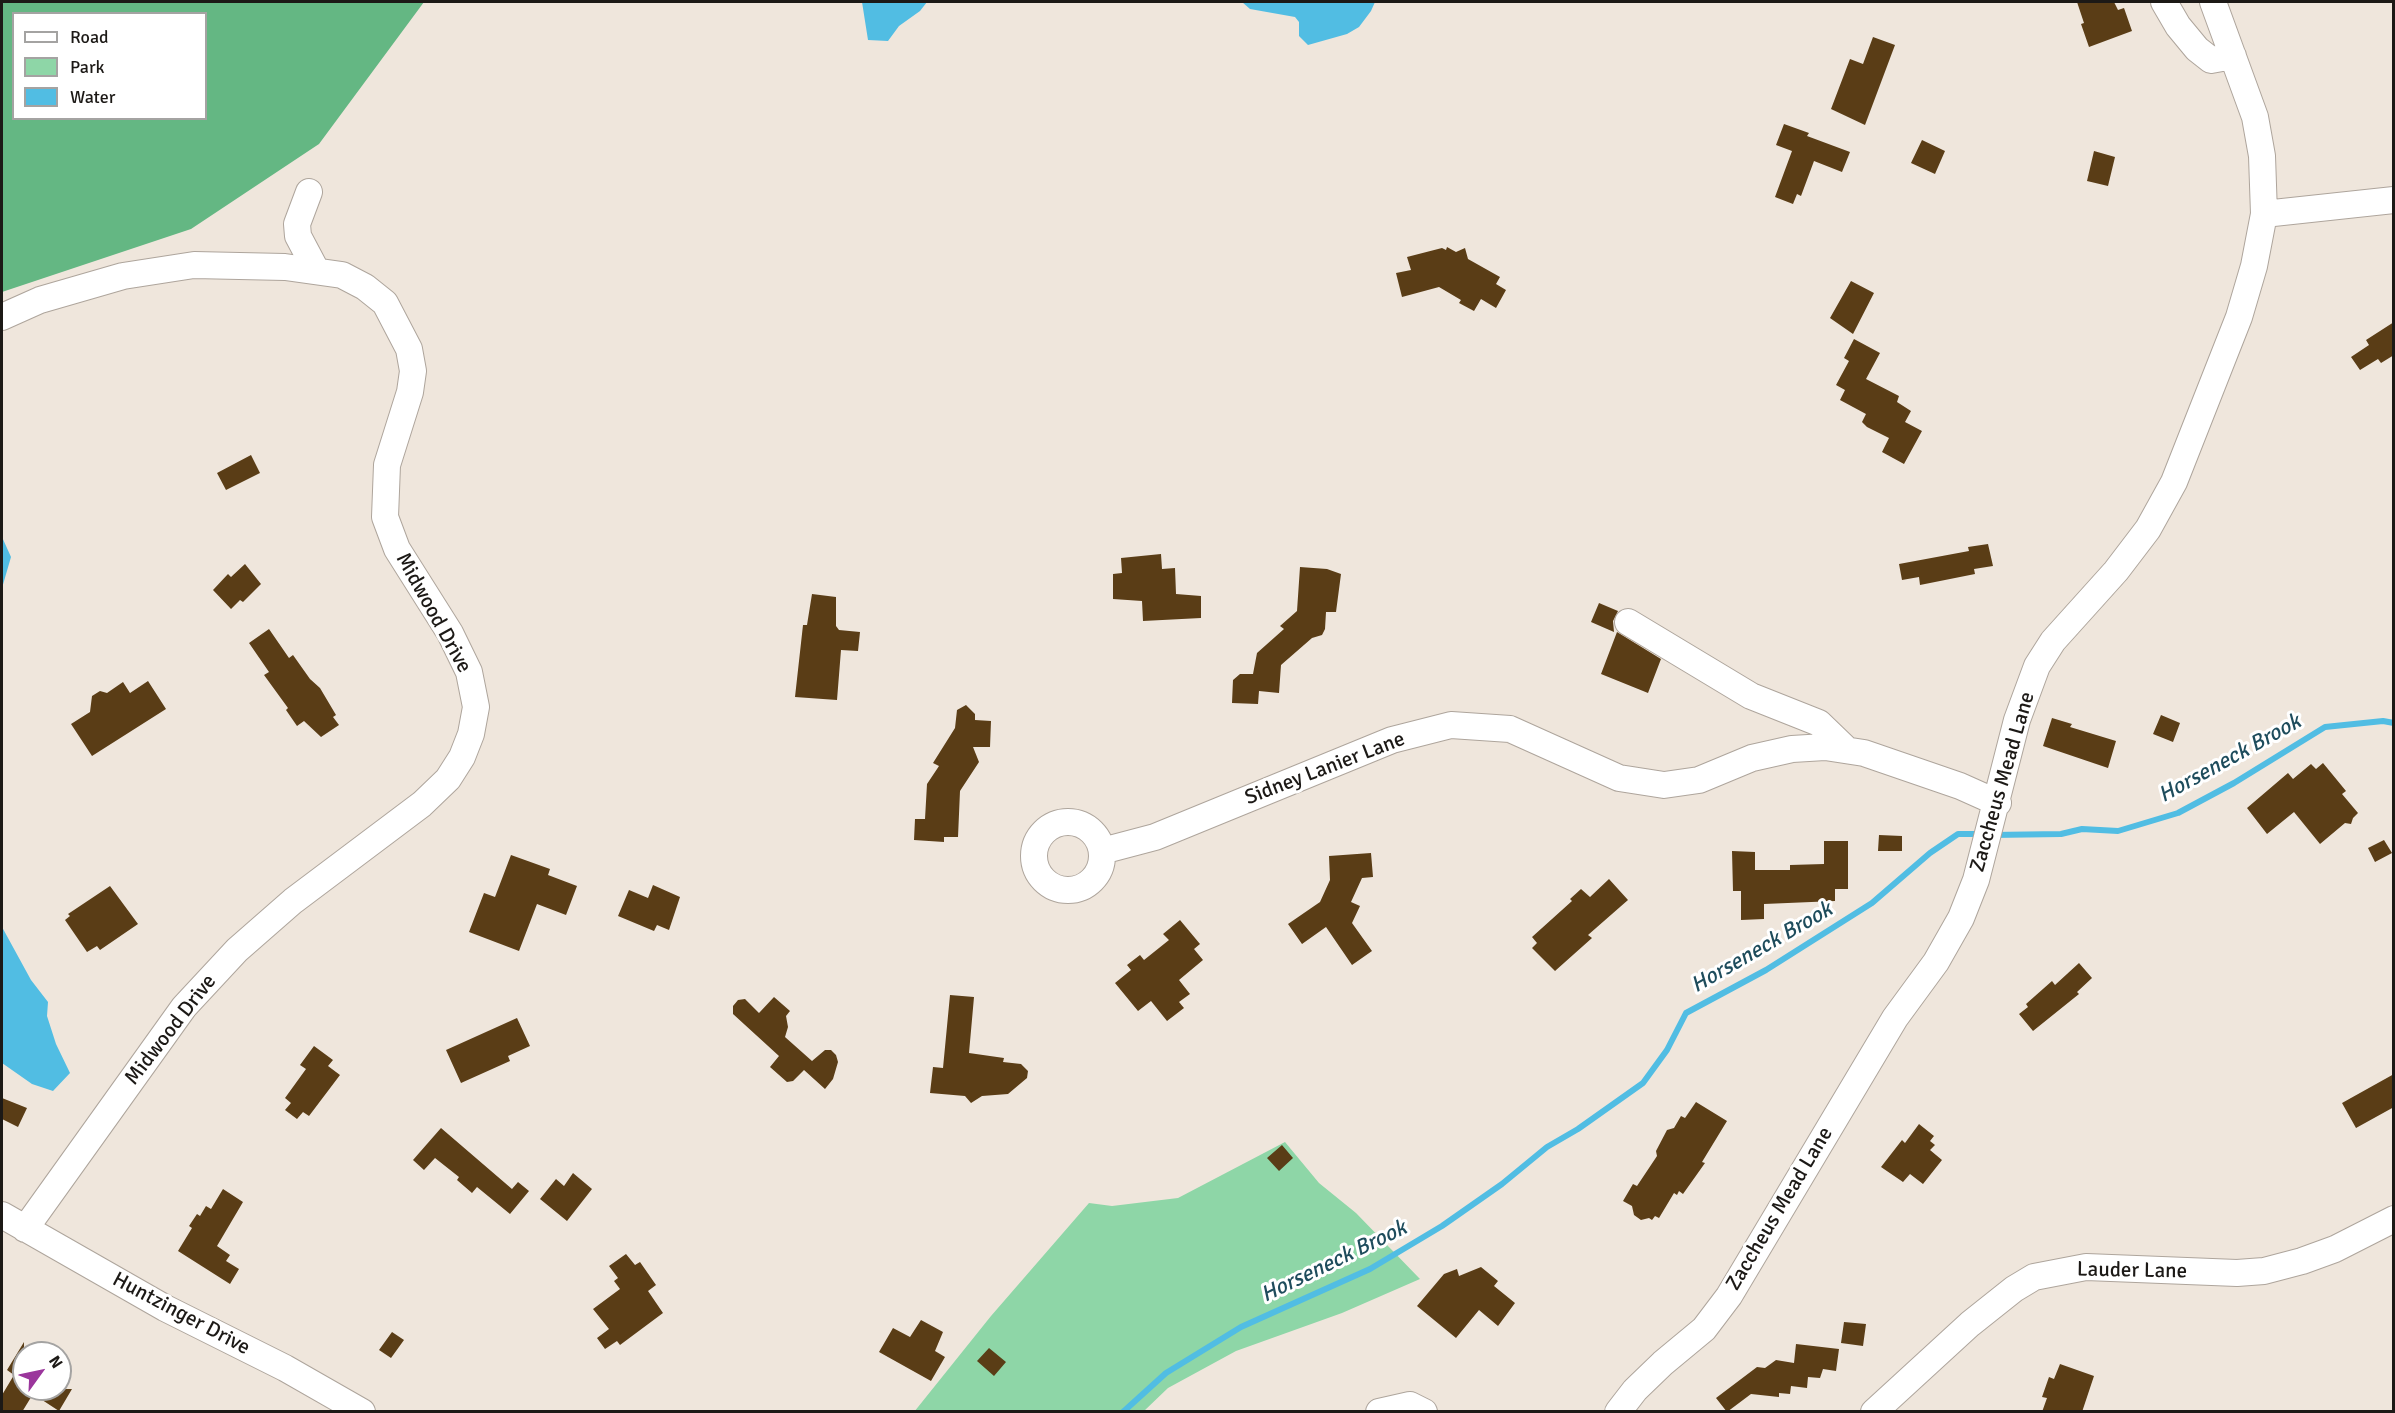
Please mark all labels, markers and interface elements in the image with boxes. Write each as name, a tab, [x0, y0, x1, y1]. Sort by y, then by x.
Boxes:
legend	[12, 12, 207, 120]
text: Road	[70, 26, 109, 48]
text: Park	[70, 56, 105, 78]
text: Water	[70, 86, 115, 108]
street label: Midwood Drive	[390, 549, 476, 677]
street label: Zaccheus Mead Lane	[1965, 689, 2041, 875]
water label: Horseneck Brook	[2154, 709, 2306, 809]
street label: Sidney Lanier Lane	[1241, 727, 1409, 811]
water label: Horseneck Brook	[1687, 897, 1837, 999]
street label: Midwood Drive	[120, 970, 222, 1090]
street label: Zaccheus Mead Lane	[1721, 1123, 1839, 1295]
water label: Horseneck Brook	[1257, 1215, 1411, 1309]
street label: Lauder Lane	[2077, 1257, 2187, 1285]
street label: Huntzinger Drive	[108, 1267, 254, 1361]
north arrow	[12, 1341, 72, 1401]
text: N	[44, 1352, 67, 1372]

